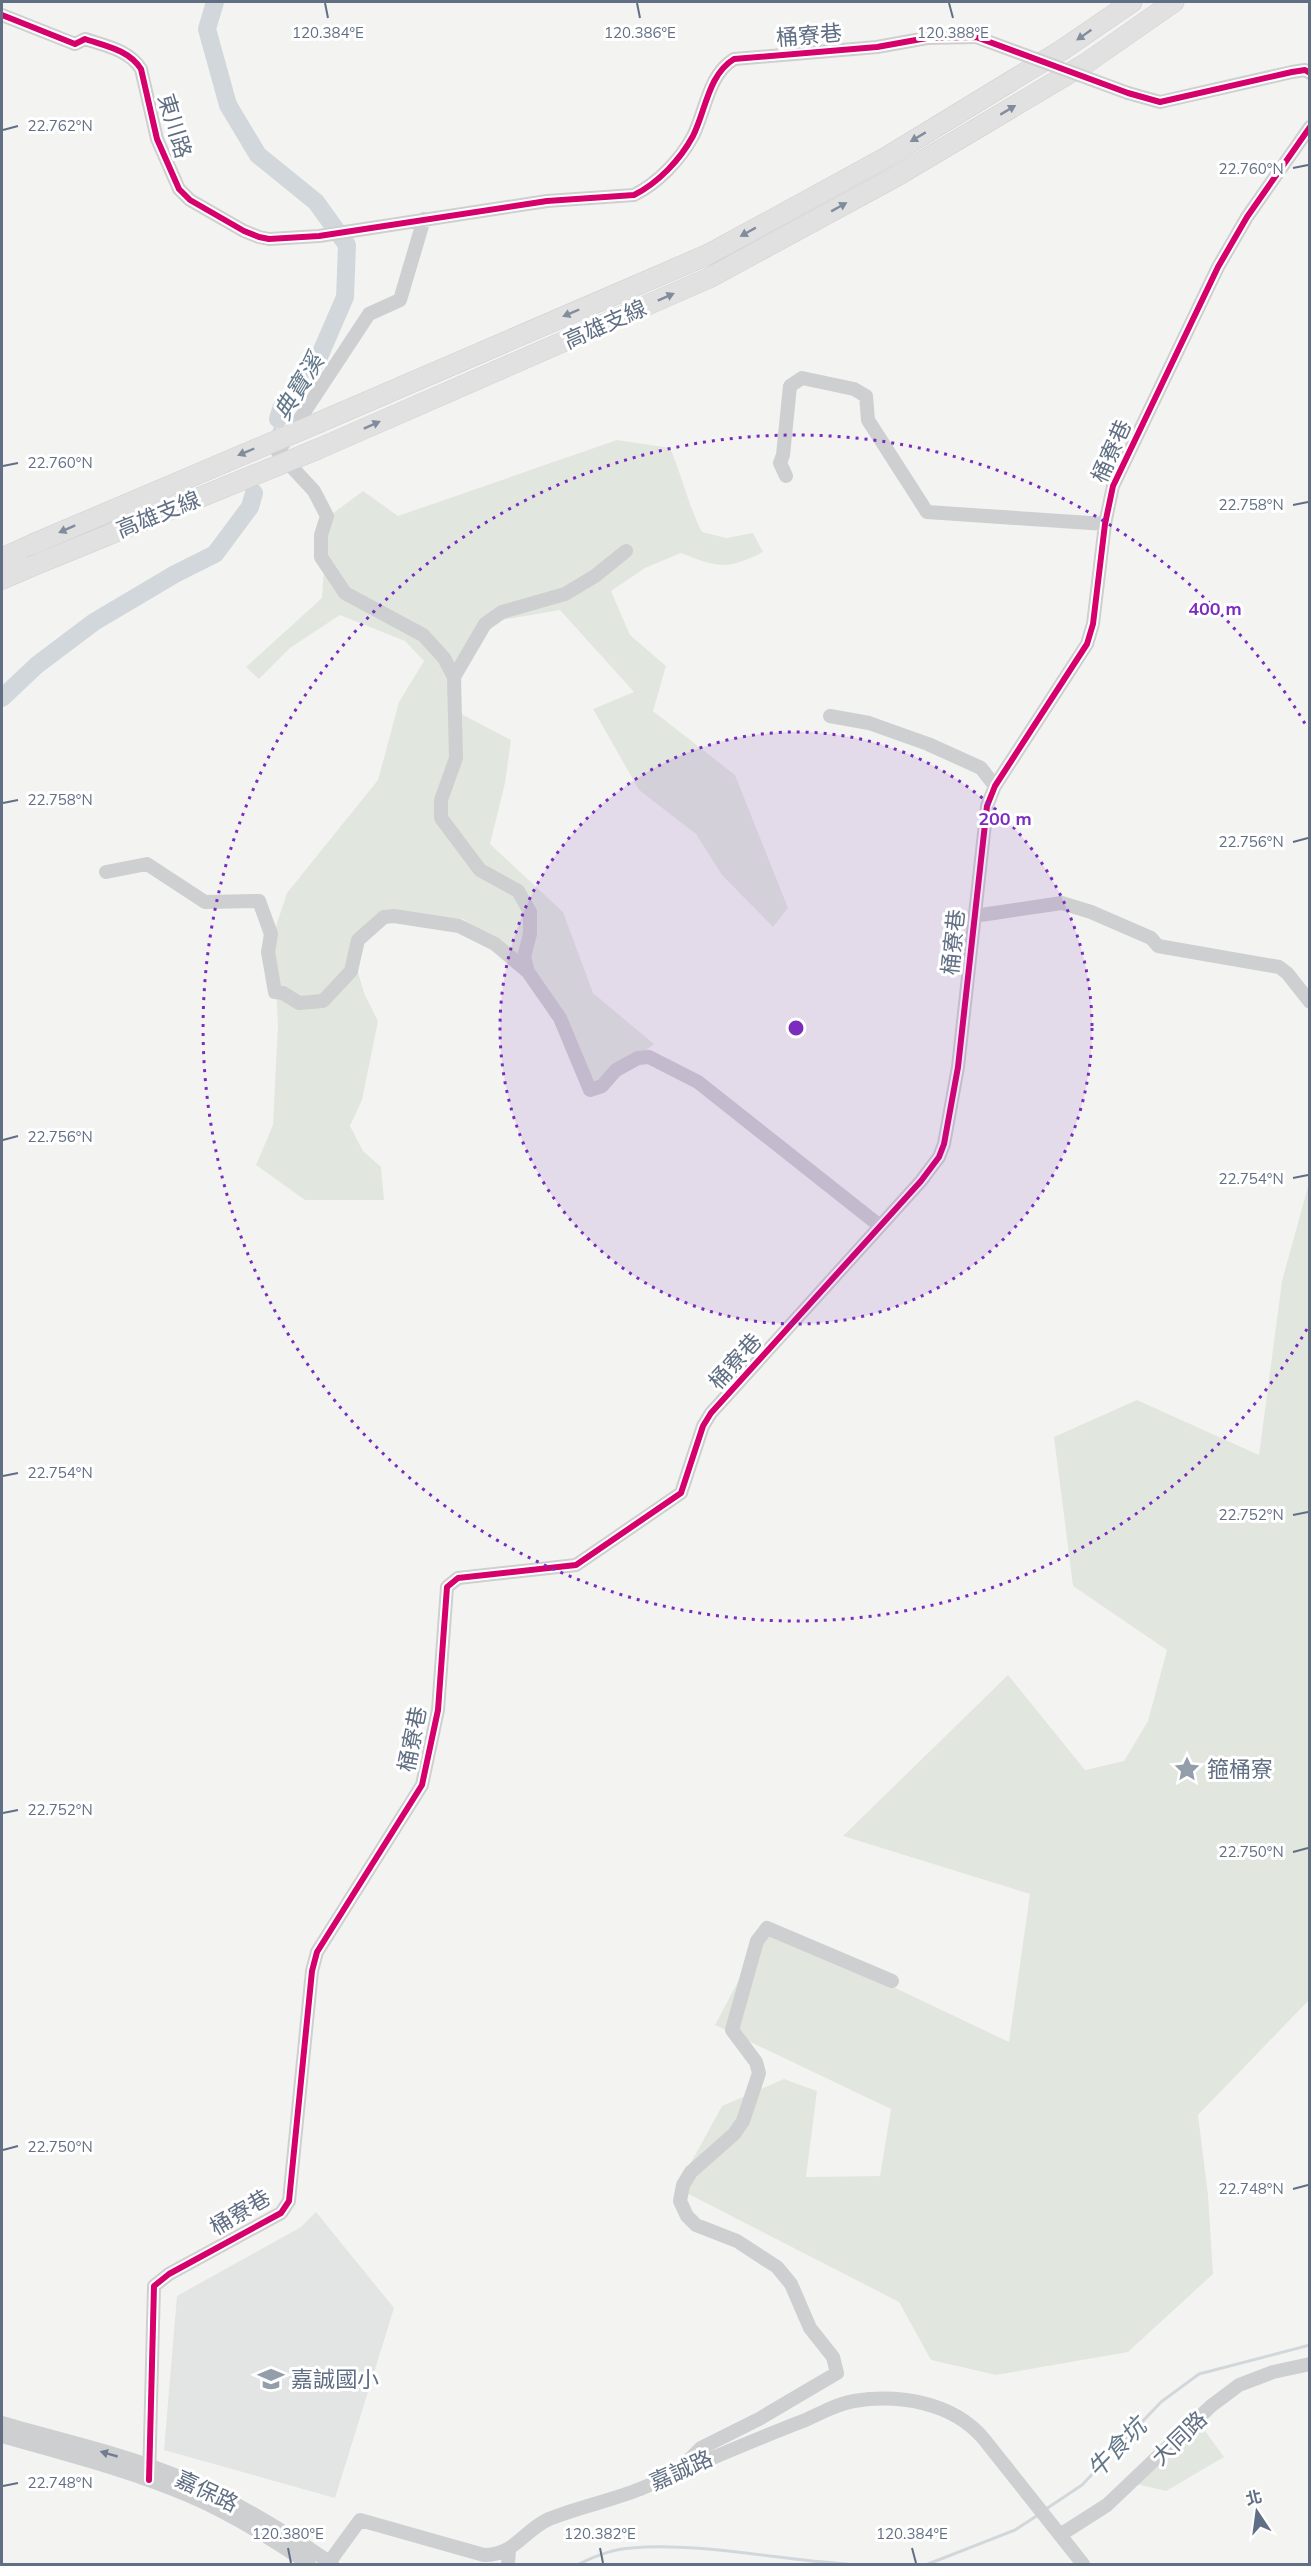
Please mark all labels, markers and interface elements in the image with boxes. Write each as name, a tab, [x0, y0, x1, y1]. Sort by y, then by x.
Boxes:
street label: 桶寮巷	[775, 18, 843, 52]
text: 120.384°E	[292, 23, 364, 42]
text: 120.386°E	[604, 23, 676, 42]
text: 120.388°E	[917, 23, 989, 42]
one-way arrow	[1077, 29, 1093, 41]
street label: 東川路	[152, 90, 198, 162]
one-way arrow	[1000, 105, 1017, 115]
text: 22.762°N	[27, 116, 93, 135]
one-way arrow	[910, 132, 926, 143]
text: 22.760°N	[1218, 159, 1284, 178]
one-way arrow	[831, 202, 848, 212]
one-way arrow	[739, 227, 756, 237]
one-way arrow	[658, 292, 676, 302]
street label: 高雄支線	[559, 293, 651, 355]
one-way arrow	[561, 308, 579, 318]
water label: 典寶溪	[267, 345, 331, 425]
street label: 桶寮巷	[1085, 415, 1137, 487]
one-way arrow	[363, 420, 381, 430]
one-way arrow	[237, 447, 255, 457]
text: 22.760°N	[27, 453, 93, 472]
street label: 高雄支線	[112, 485, 204, 543]
text: 22.758°N	[1218, 495, 1284, 514]
one-way arrow	[58, 524, 76, 534]
text: 400 m	[1188, 597, 1242, 620]
text: 22.758°N	[27, 790, 93, 809]
text: 200 m	[978, 807, 1032, 830]
text: 22.756°N	[1218, 832, 1284, 851]
street label: 桶寮巷	[936, 908, 970, 976]
centre of rings	[786, 1018, 806, 1038]
text: 22.756°N	[27, 1127, 93, 1146]
text: 22.754°N	[1218, 1169, 1284, 1188]
street label: 桶寮巷	[703, 1327, 767, 1395]
text: 22.754°N	[27, 1463, 93, 1482]
text: 22.752°N	[1218, 1505, 1284, 1524]
street label: 桶寮巷	[392, 1704, 432, 1774]
place icon: 箍桶寮	[1172, 1754, 1202, 1784]
place label: 箍桶寮	[1207, 1755, 1273, 1783]
text: 22.752°N	[27, 1800, 93, 1819]
text: 22.750°N	[1218, 1842, 1284, 1861]
text: 22.750°N	[27, 2137, 93, 2156]
text: 22.748°N	[1218, 2179, 1284, 2198]
street label: 桶寮巷	[204, 2183, 276, 2241]
school or university icon: 嘉誠國小	[256, 2364, 286, 2394]
place label: 嘉誠國小	[291, 2365, 379, 2393]
street label: 大同路	[1146, 2405, 1212, 2471]
water label: 牛食坑	[1080, 2409, 1154, 2484]
street label: 嘉誠路	[645, 2444, 717, 2496]
one-way arrow	[100, 2449, 118, 2458]
street label: 嘉保路	[171, 2464, 243, 2518]
text: 22.748°N	[27, 2473, 93, 2492]
north arrow	[1227, 2482, 1287, 2542]
text: 北	[1244, 2486, 1264, 2509]
text: 120.380°E	[252, 2524, 324, 2543]
text: 120.382°E	[564, 2524, 636, 2543]
text: 120.384°E	[876, 2524, 948, 2543]

